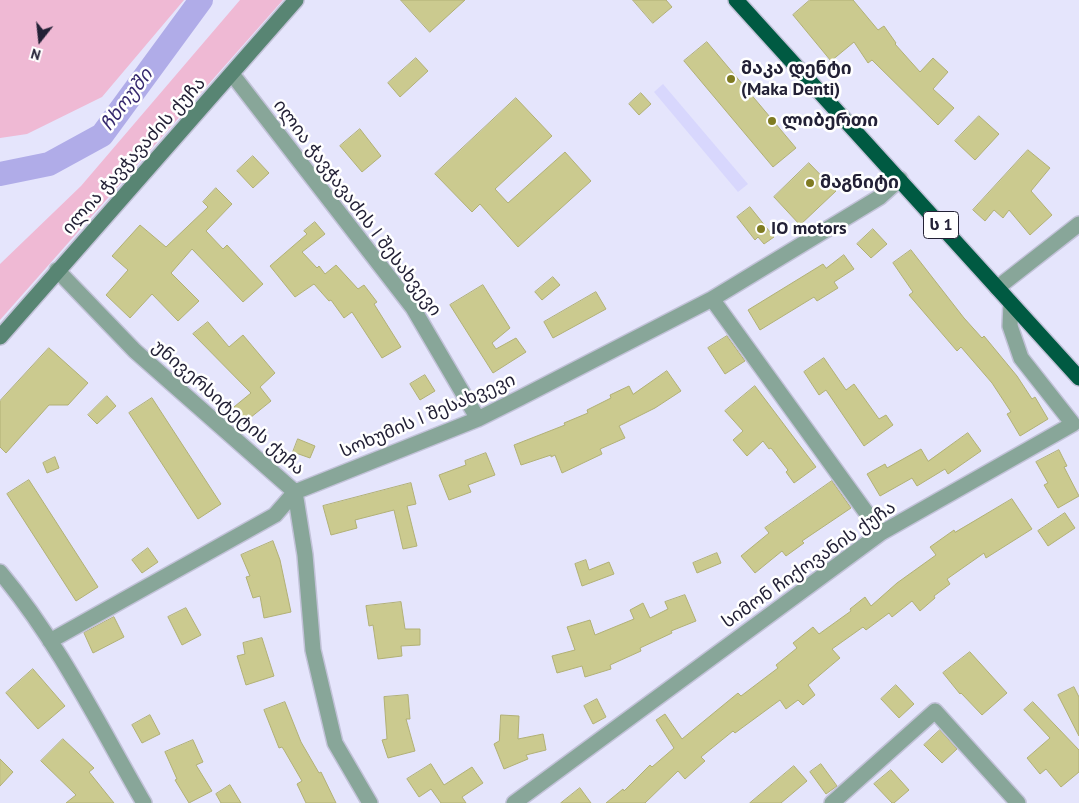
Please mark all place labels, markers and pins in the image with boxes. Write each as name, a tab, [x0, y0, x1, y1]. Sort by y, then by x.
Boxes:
place label: მაკა დენტი (Maka Denti)	[741, 58, 852, 100]
marker: მაკა დენტი (Maka Denti)	[725, 73, 737, 85]
place label: ლიბერთი	[782, 110, 878, 132]
marker: ლიბერთი	[766, 115, 778, 127]
place label: მაგნიტი	[820, 172, 899, 194]
marker: მაგნიტი	[804, 177, 816, 189]
place label: IO motors	[771, 218, 847, 240]
marker: IO motors	[755, 223, 767, 235]

